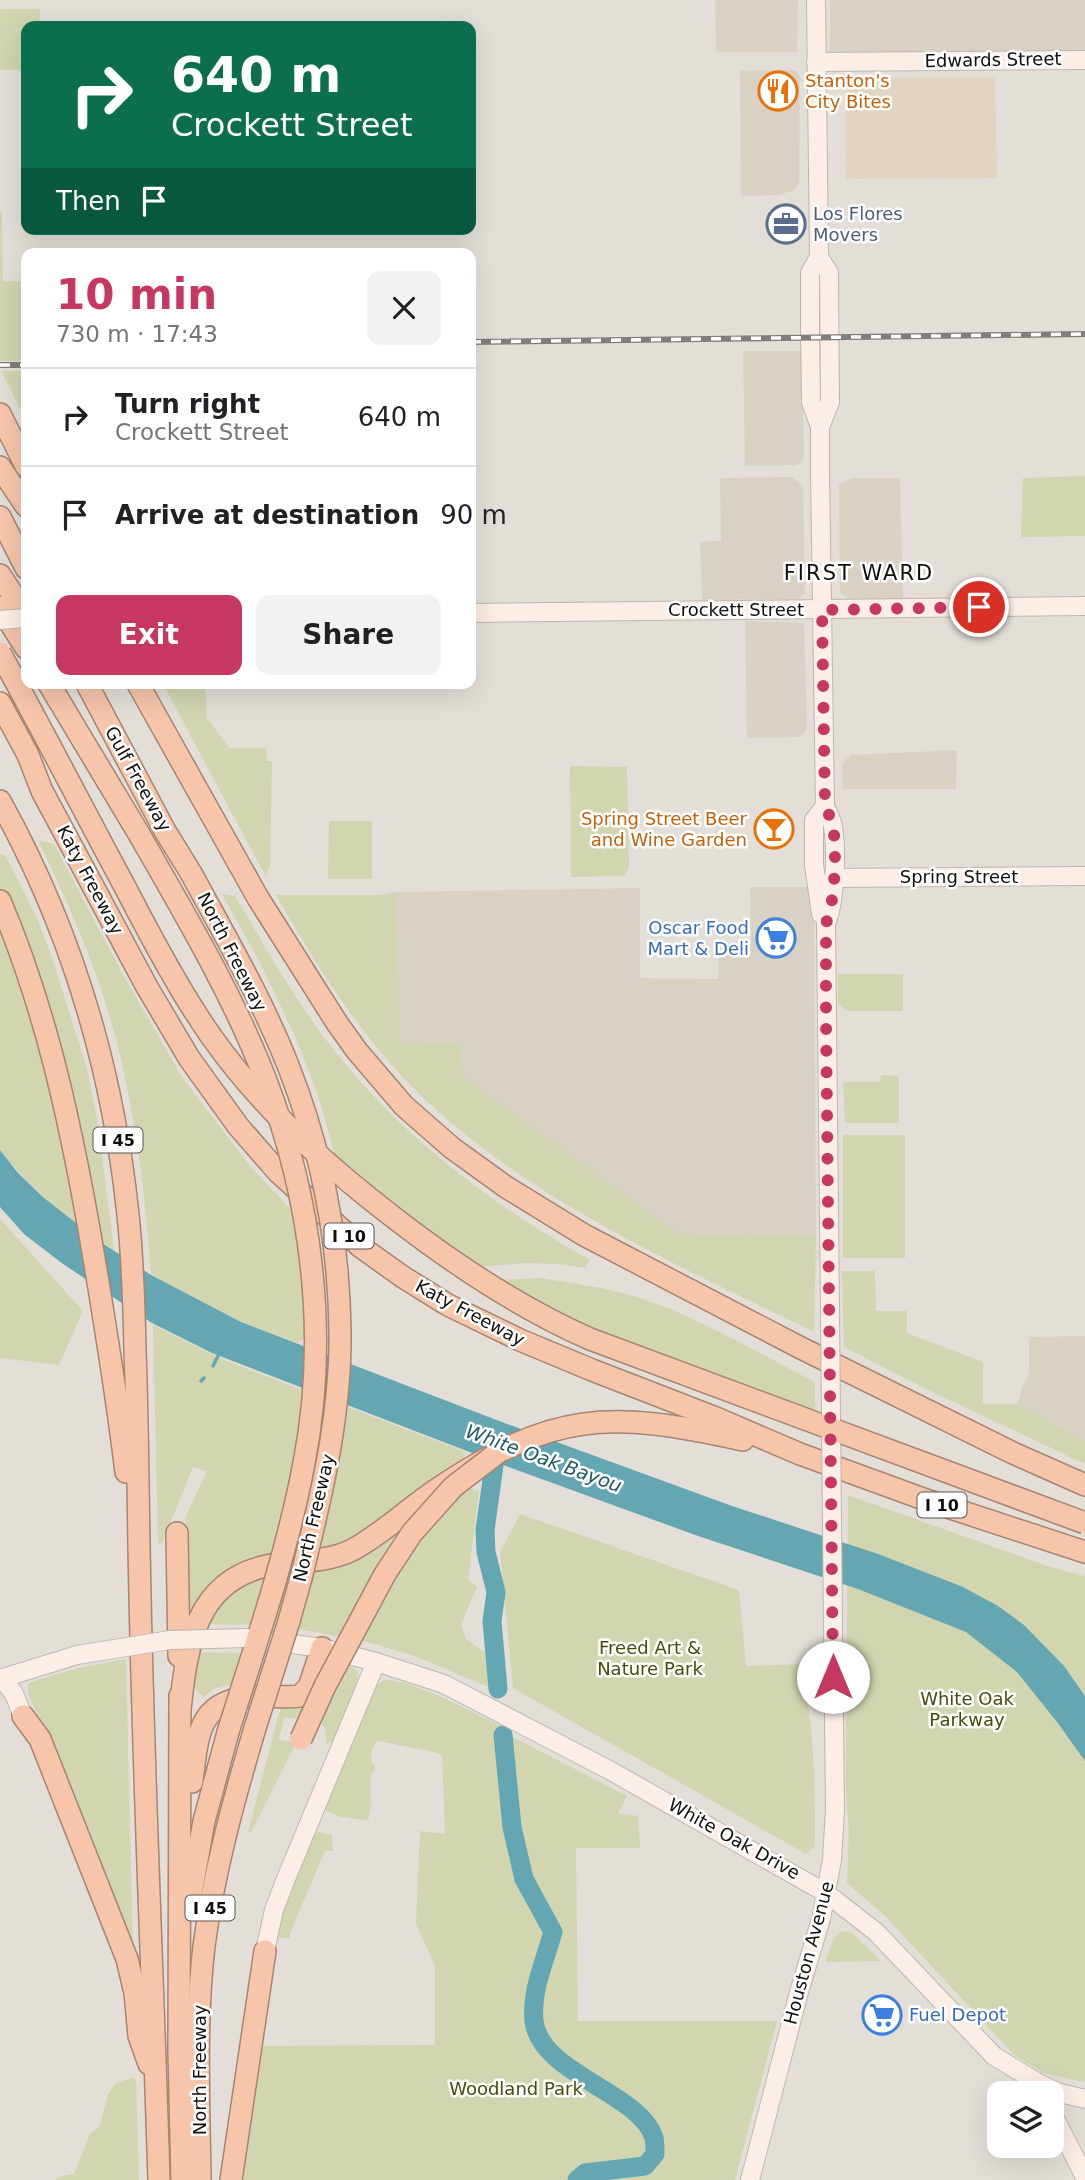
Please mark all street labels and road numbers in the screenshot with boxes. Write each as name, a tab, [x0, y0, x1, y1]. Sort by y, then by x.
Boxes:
street label: Edwards Street	[924, 48, 1062, 71]
street label: Crockett Street	[668, 599, 804, 620]
street label: Gulf Freeway	[101, 722, 176, 835]
street label: Katy Freeway	[53, 822, 128, 938]
street label: Spring Street	[900, 866, 1018, 887]
street label: North Freeway	[193, 889, 272, 1015]
road number: I 45	[94, 1128, 142, 1152]
road number: I 10	[324, 1224, 374, 1248]
street label: Katy Freeway	[412, 1275, 529, 1350]
street label: North Freeway	[289, 1452, 339, 1584]
road number: I 10	[918, 1492, 967, 1518]
street label: White Oak Drive	[665, 1794, 804, 1883]
street label: Houston Avenue	[779, 1879, 838, 2027]
road number: I 45	[186, 1896, 234, 1920]
street label: North Freeway	[189, 2004, 210, 2135]

